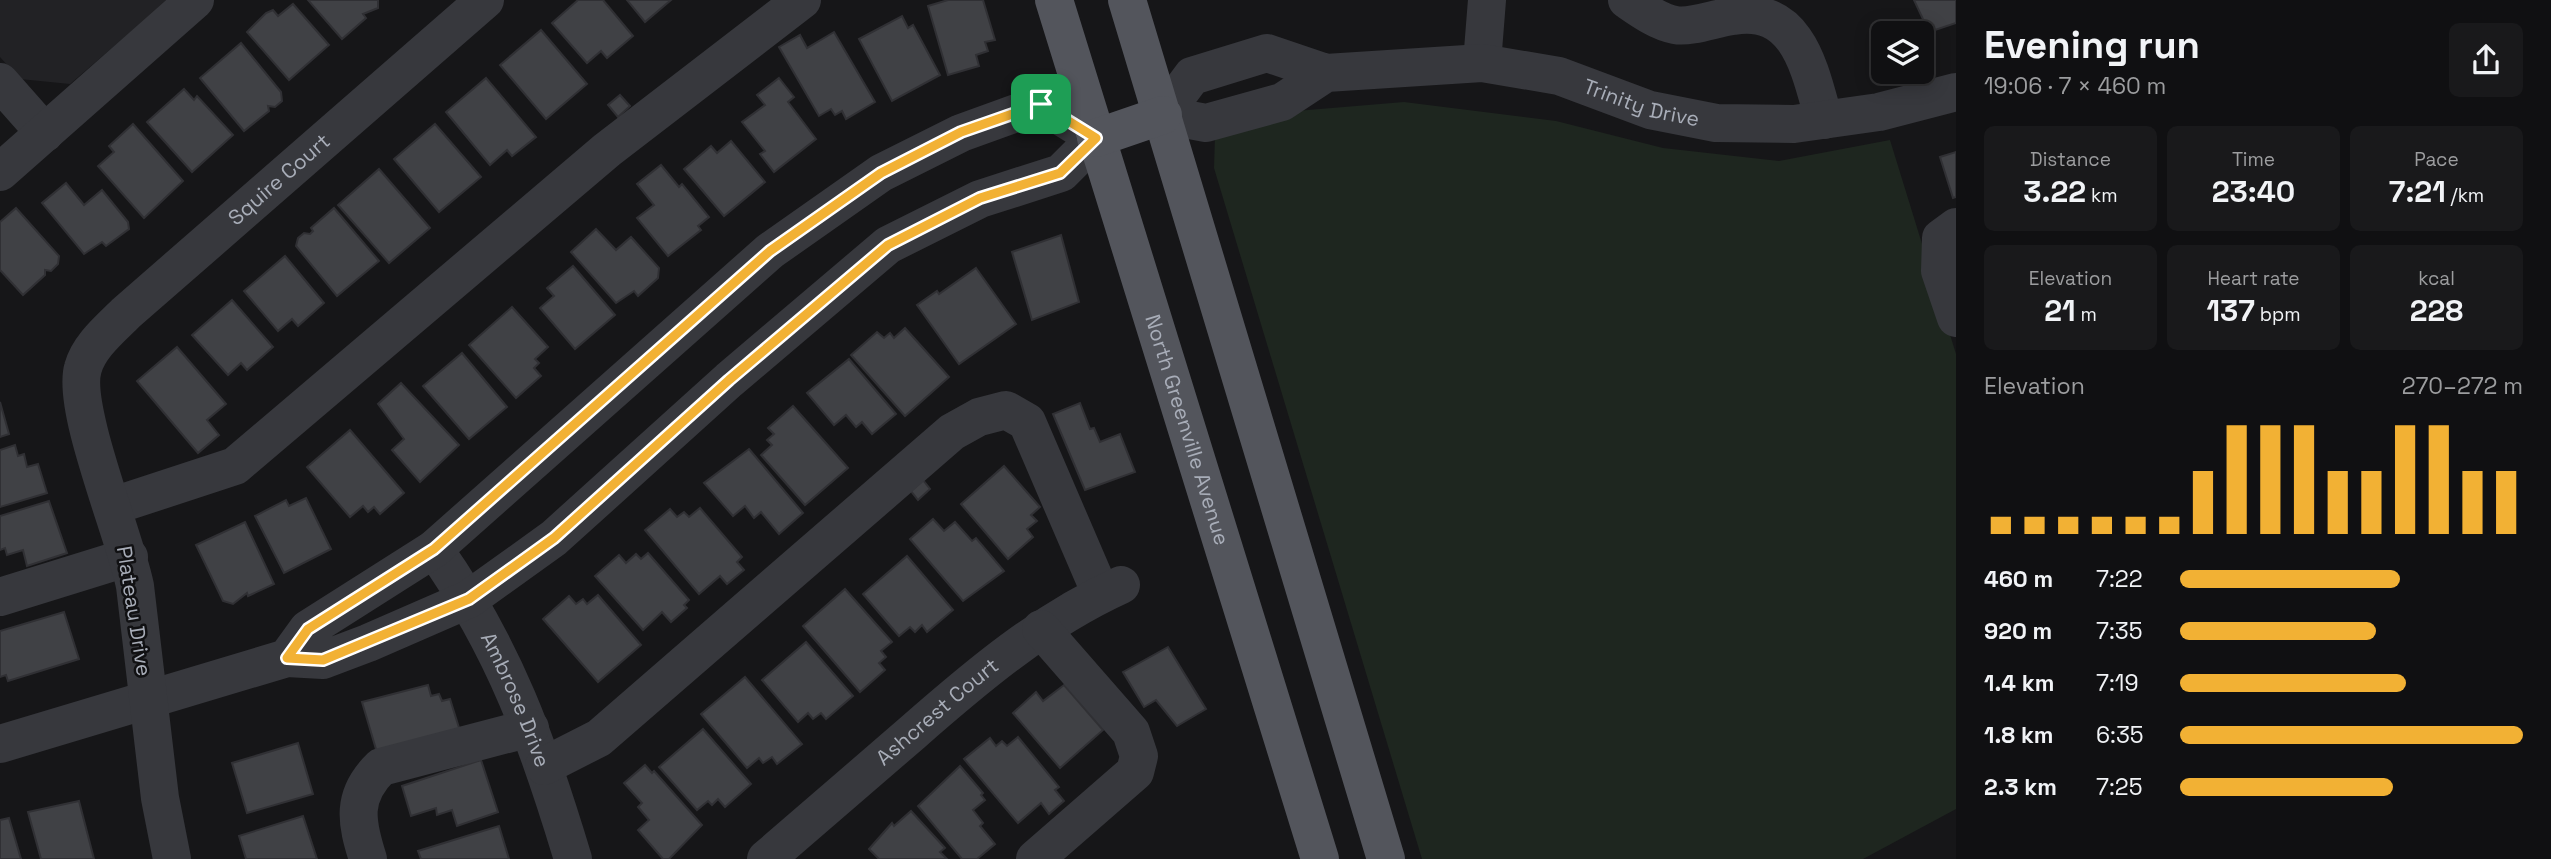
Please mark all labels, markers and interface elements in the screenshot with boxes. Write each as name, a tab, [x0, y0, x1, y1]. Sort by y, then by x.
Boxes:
map controls	[1871, 21, 1934, 84]
button: layers	[1871, 21, 1934, 84]
text: Evening run	[1984, 21, 2200, 69]
button: share	[2449, 23, 2523, 97]
text: 19:06 · 7 × 460 m	[1984, 71, 2166, 101]
street label: Trinity Drive	[1580, 72, 1702, 132]
pin	[1011, 74, 1071, 134]
icon: arrive	[1022, 85, 1060, 123]
street label: Squire Court	[222, 127, 335, 231]
text: Distance	[2030, 147, 2111, 172]
text: Time	[2232, 147, 2275, 172]
text: Pace	[2414, 147, 2459, 172]
text: 3.22	[2023, 172, 2086, 211]
text: 23:40	[2212, 172, 2295, 211]
text: 7:21	[2389, 172, 2446, 211]
text: km	[2086, 183, 2118, 208]
text: /km	[2446, 183, 2484, 208]
text: Elevation	[2029, 266, 2112, 291]
text: Heart rate	[2207, 266, 2300, 291]
text: kcal	[2418, 266, 2455, 291]
text: 21	[2044, 291, 2076, 330]
text: 137	[2206, 291, 2255, 330]
text: 228	[2410, 291, 2463, 330]
text: m	[2076, 302, 2097, 327]
text: bpm	[2255, 302, 2301, 327]
street label: North Greenville Avenue	[1139, 311, 1236, 548]
text: Elevation	[1984, 371, 2085, 401]
text: 270–272 m	[2402, 371, 2523, 401]
street label: Plateau Drive	[111, 544, 158, 678]
text: 460 m	[1984, 564, 2053, 594]
text: 7:22	[2096, 564, 2143, 594]
text: 920 m	[1984, 616, 2052, 646]
text: 7:35	[2096, 616, 2142, 646]
street label: Ambrose Drive	[475, 627, 557, 771]
street label: Ashcrest Court	[870, 652, 1004, 771]
text: 1.4 km	[1984, 668, 2054, 698]
text: 7:19	[2096, 668, 2138, 698]
text: 1.8 km	[1984, 720, 2054, 750]
text: 6:35	[2096, 720, 2144, 750]
text: 2.3 km	[1984, 772, 2057, 802]
text: 7:25	[2096, 772, 2142, 802]

